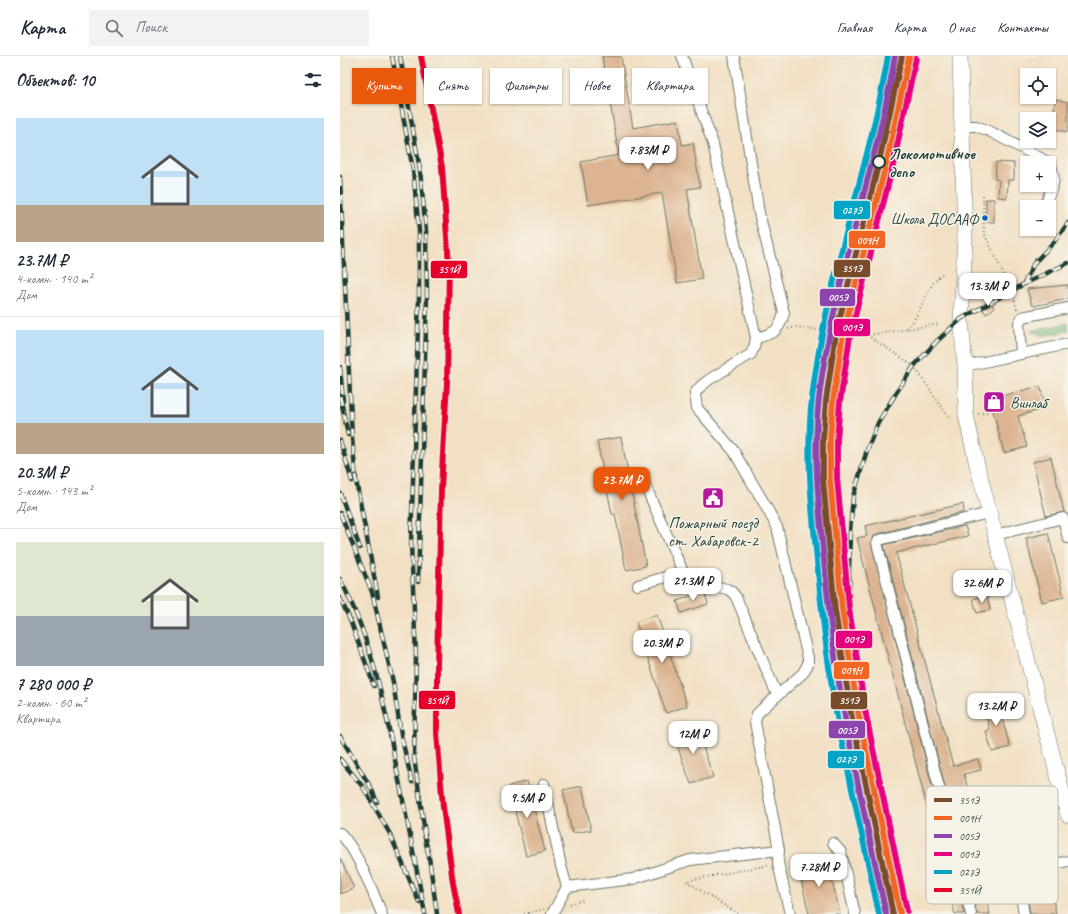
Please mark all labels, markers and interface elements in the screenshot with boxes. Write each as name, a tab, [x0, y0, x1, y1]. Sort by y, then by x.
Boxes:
search box	[89, 10, 369, 46]
text: Карта	[20, 16, 65, 40]
icon: search	[103, 17, 125, 39]
text: Поиск	[135, 18, 167, 37]
text: Главная	[837, 19, 872, 36]
text: Карта	[894, 19, 926, 36]
text: О нас	[948, 19, 975, 36]
text: Контакты	[997, 19, 1048, 36]
chip: Купить	[352, 68, 416, 104]
chip: Снять	[424, 68, 482, 104]
chip: Фильтры	[490, 68, 562, 104]
chip: Новое	[570, 68, 624, 104]
chip: Квартира	[632, 68, 708, 104]
map controls	[1020, 68, 1056, 236]
button: locate	[1020, 68, 1056, 104]
icon: filters	[302, 69, 324, 91]
text: Объектов: 10	[16, 70, 95, 91]
button: layers	[1020, 112, 1056, 148]
pin: 7.83M ₽	[611, 137, 685, 171]
text: 7.83M ₽	[628, 142, 668, 158]
icon: home	[134, 144, 206, 216]
place label: Локомотивное депо	[889, 144, 976, 182]
marker: Локомотивное депо	[872, 155, 886, 169]
button: +	[1020, 156, 1056, 192]
line badge: 027Э	[833, 200, 871, 220]
button: −	[1020, 200, 1056, 236]
text: 027Э	[842, 203, 864, 217]
place label: Школа ДОСААФ	[891, 210, 980, 229]
marker: Школа ДОСААФ	[980, 213, 990, 223]
line badge: 009Н	[848, 230, 886, 249]
text: 009Н	[856, 233, 880, 247]
text: 23.7M ₽	[16, 250, 68, 271]
line badge: 351Э	[833, 259, 871, 278]
line badge: 351Й	[430, 260, 468, 279]
text: 351Э	[842, 261, 864, 275]
text: 351Й	[438, 262, 462, 276]
text: 4-комн. · 140 m²	[16, 271, 92, 287]
pin: 13.3M ₽	[951, 273, 1025, 307]
text: 13.3M ₽	[968, 278, 1008, 294]
text: Дом	[16, 287, 37, 303]
line badge: 005Э	[819, 288, 856, 307]
text: 005Э	[828, 290, 850, 304]
line badge: 001Э	[833, 318, 871, 337]
text: 001Э	[842, 320, 864, 334]
icon: home	[134, 356, 206, 428]
shop icon: Винлаб	[981, 389, 1007, 415]
place label: Винлаб	[1010, 393, 1050, 413]
text: 20.3M ₽	[16, 462, 68, 483]
pin: 23.7M ₽	[585, 467, 659, 501]
text: 23.7M ₽	[602, 472, 642, 488]
text: 5-комн. · 143 m²	[16, 483, 92, 499]
public building icon: Пожарный поезд ст. Хабаровск-2	[700, 485, 726, 511]
text: Дом	[16, 499, 37, 515]
place label: Пожарный поезд ст. Хабаровск-2	[668, 513, 760, 551]
icon: home	[134, 568, 206, 640]
pin: 21.3M ₽	[656, 568, 730, 602]
pin: 32.6M ₽	[945, 570, 1019, 604]
text: 21.3M ₽	[673, 573, 713, 589]
text: 32.6M ₽	[962, 575, 1002, 591]
pin: 20.3M ₽	[625, 630, 699, 664]
line badge: 001Э	[835, 630, 873, 649]
text: 001Э	[844, 632, 866, 646]
text: 20.3M ₽	[642, 635, 682, 651]
line badge: 009Н	[833, 661, 870, 680]
text: 009Н	[840, 663, 864, 677]
text: 7 280 000 ₽	[16, 674, 91, 695]
line badge: 351Й	[418, 690, 456, 710]
line badge: 351Э	[830, 691, 868, 710]
text: 351Й	[426, 693, 450, 707]
text: 351Э	[839, 693, 861, 707]
pin: 13.2M ₽	[959, 693, 1033, 727]
text: 2-комн. · 60 m²	[16, 695, 86, 711]
text: 13.2M ₽	[976, 698, 1016, 714]
text: Квартира	[16, 711, 60, 727]
line badge: 005Э	[828, 720, 866, 739]
pin: 12M ₽	[665, 721, 721, 755]
text: 005Э	[837, 723, 859, 737]
text: 12M ₽	[677, 726, 709, 742]
line badge: 027Э	[827, 750, 865, 769]
text: 027Э	[836, 752, 858, 766]
pin: 9.5M ₽	[494, 785, 560, 819]
legend	[926, 786, 1058, 904]
text: 9.5M ₽	[510, 790, 544, 806]
text: 351Э	[959, 793, 981, 807]
text: 009Н	[959, 811, 982, 825]
text: 005Э	[959, 829, 981, 843]
text: 001Э	[959, 847, 981, 861]
pin: 7.28M ₽	[782, 854, 856, 888]
text: 7.28M ₽	[799, 859, 839, 875]
text: 027Э	[959, 865, 981, 879]
text: 351Й	[959, 883, 983, 897]

